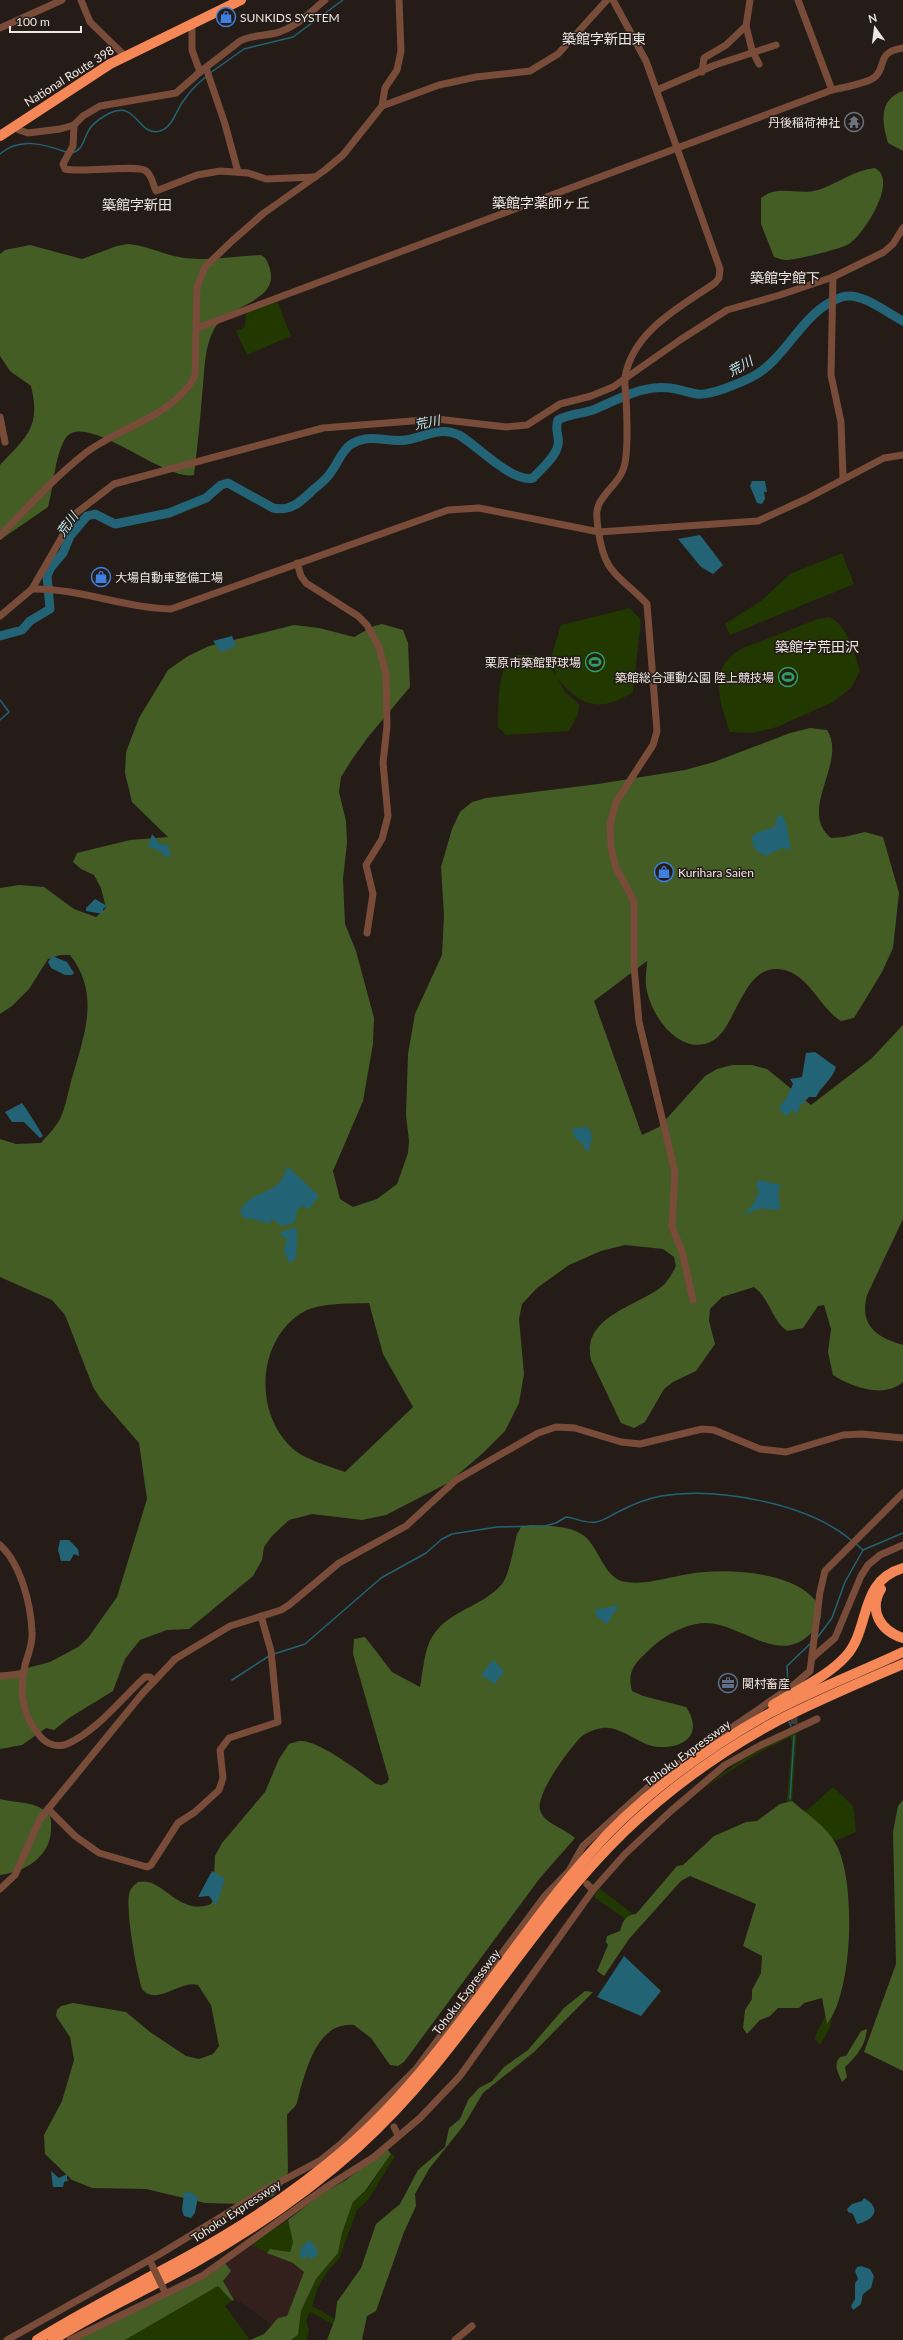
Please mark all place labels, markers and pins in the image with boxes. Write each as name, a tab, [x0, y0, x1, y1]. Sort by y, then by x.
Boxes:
shop icon: SUNKIDS SYSTEM	[215, 6, 237, 28]
place label: SUNKIDS SYSTEM	[240, 10, 340, 25]
temple icon: 丹後稲荷神社	[843, 111, 865, 133]
place label: 丹後稲荷神社	[768, 115, 840, 130]
shop icon: 大場自動車整備工場	[90, 566, 112, 588]
place label: 大場自動車整備工場	[115, 570, 223, 585]
sports icon: 栗原市築館野球場	[584, 651, 606, 673]
place label: 栗原市築館野球場	[485, 655, 581, 670]
sports icon: 築館総合運動公園 陸上競技場	[777, 666, 799, 688]
place label: 築館総合運動公園 陸上競技場	[615, 670, 774, 685]
shop icon: Kurihara Saien	[653, 861, 675, 883]
place label: Kurihara Saien	[678, 865, 754, 880]
office icon: 関村畜産	[717, 1672, 739, 1694]
place label: 関村畜産	[742, 1676, 790, 1691]

